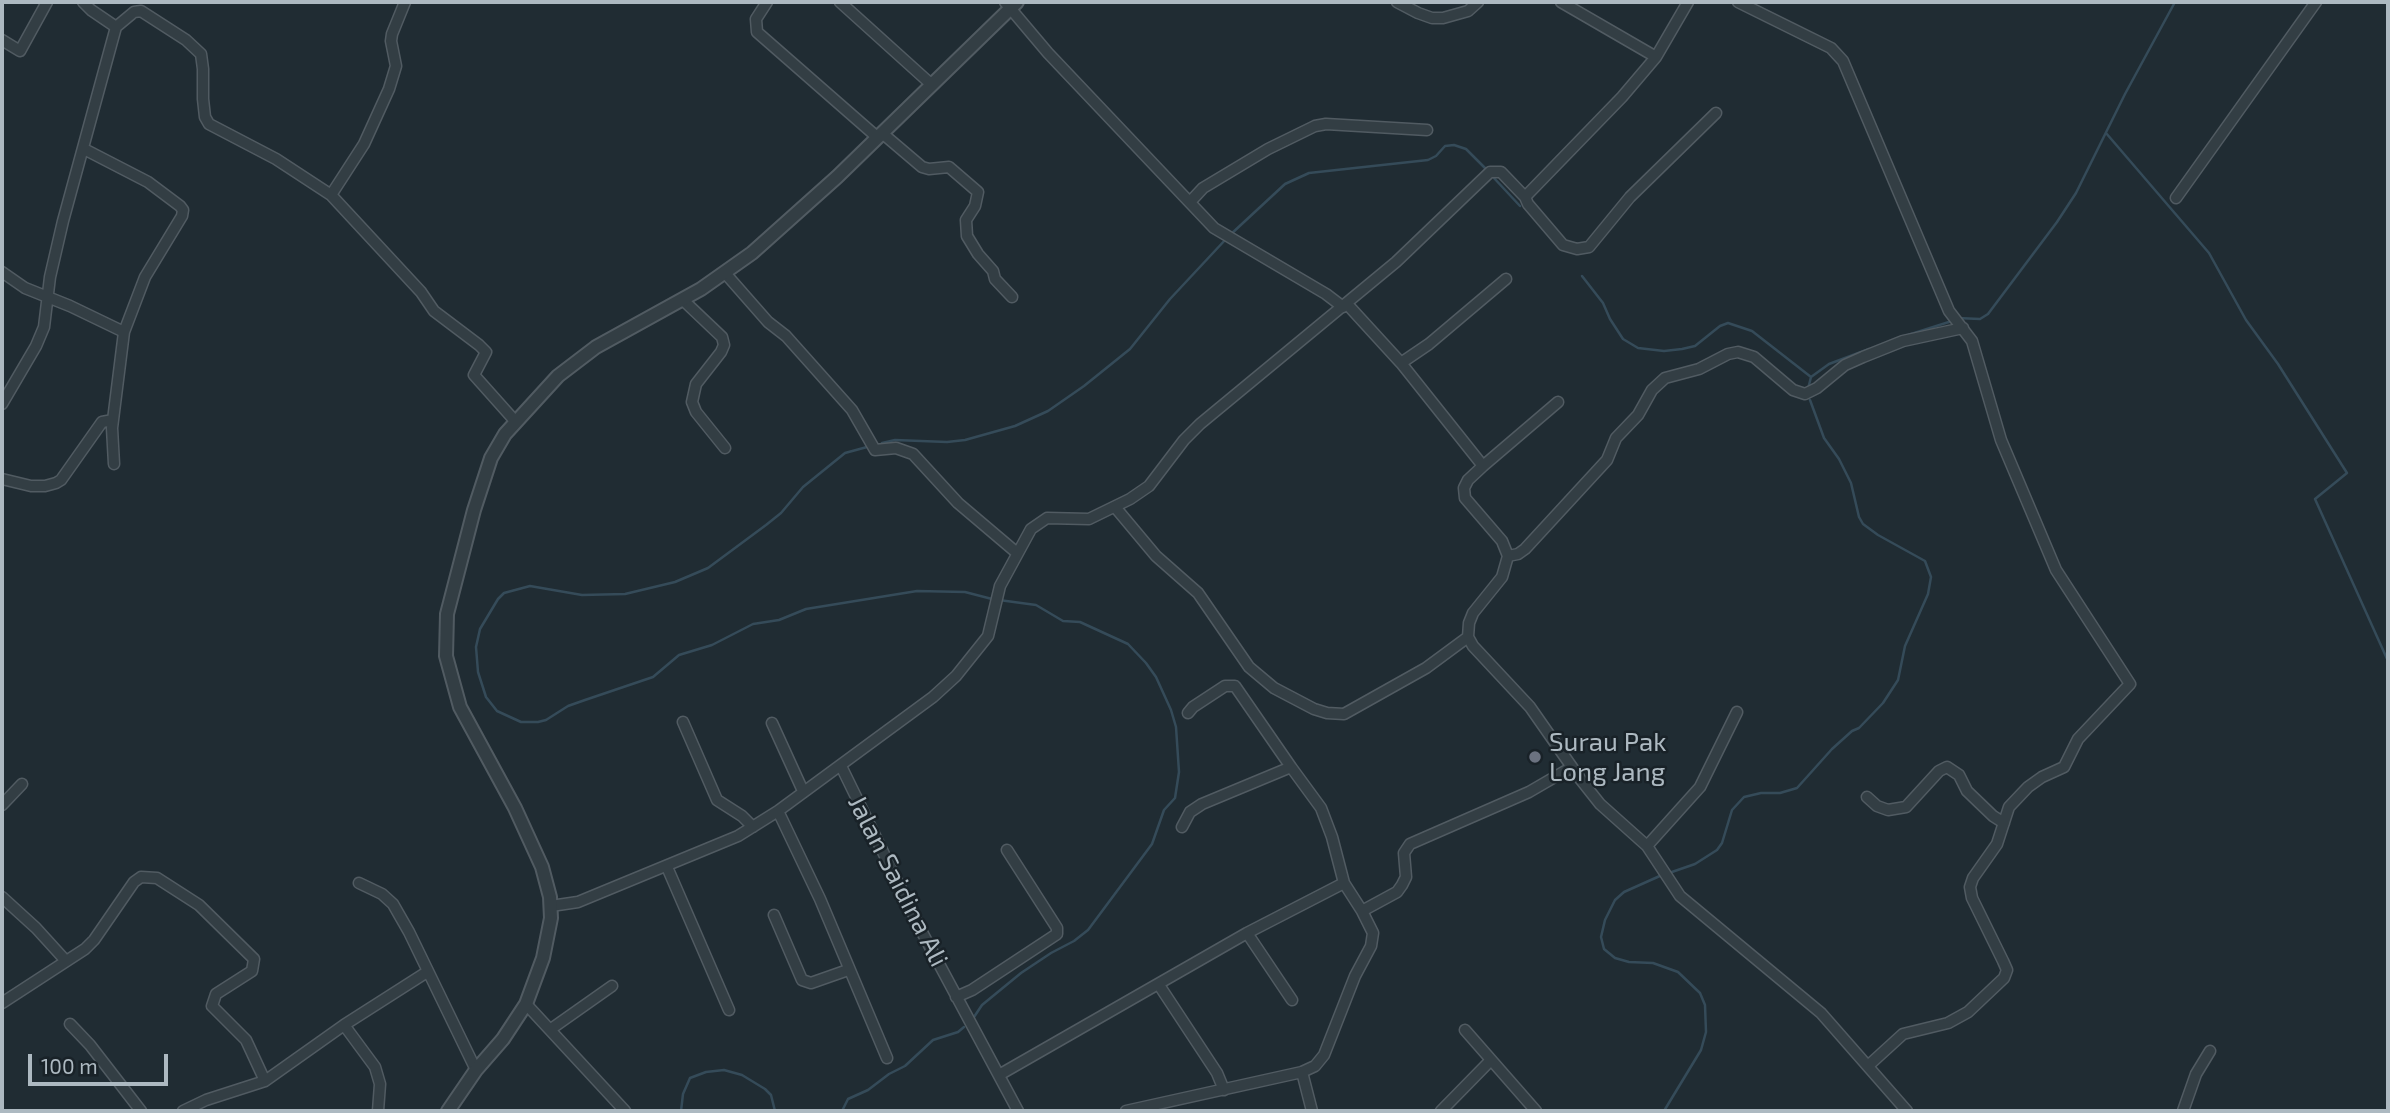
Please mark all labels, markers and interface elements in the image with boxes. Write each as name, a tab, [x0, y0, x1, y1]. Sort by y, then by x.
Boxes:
place label: Surau Pak Long Jang	[1549, 726, 1666, 788]
marker: Surau Pak Long Jang	[1527, 749, 1543, 765]
street label: Jalan Saidina Ali	[841, 790, 955, 972]
scale bar	[32, 1040, 172, 1084]
text: 100 m	[41, 1053, 98, 1078]

